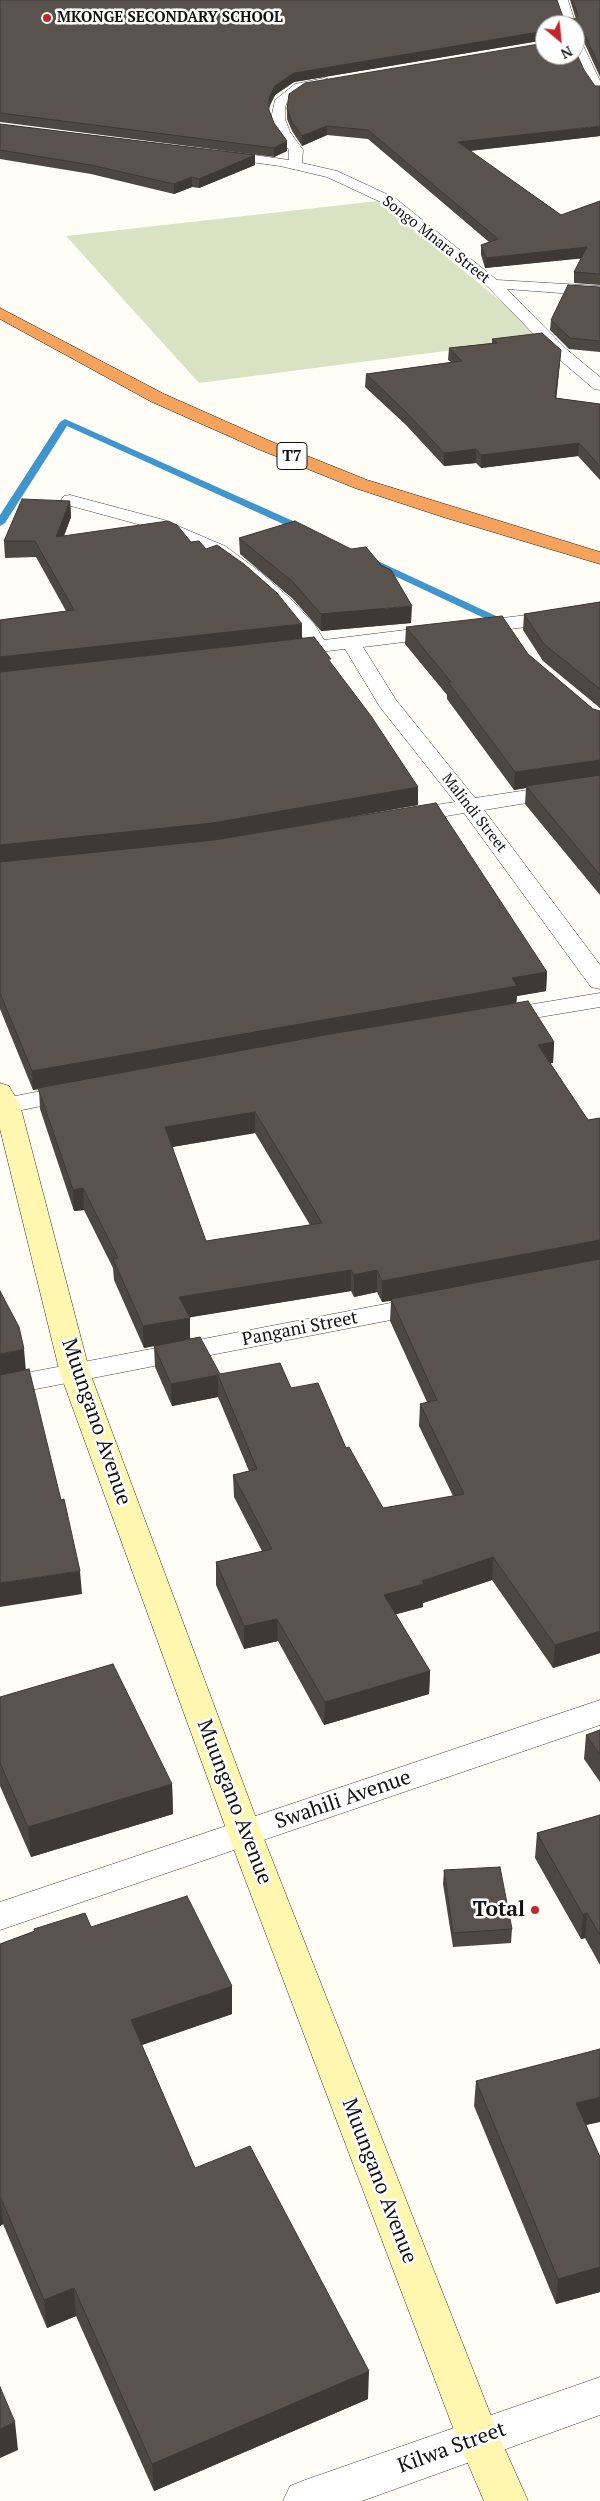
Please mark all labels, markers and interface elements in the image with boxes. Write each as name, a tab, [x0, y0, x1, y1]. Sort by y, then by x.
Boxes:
place label: MKONGE SECONDARY SCHOOL	[57, 9, 283, 27]
marker: MKONGE SECONDARY SCHOOL	[41, 12, 53, 24]
north arrow	[535, 15, 585, 65]
text: N	[558, 42, 576, 64]
street label: Songo Mnara Street	[379, 192, 493, 288]
road number: T7	[277, 442, 307, 470]
street label: Malindi Street	[438, 770, 510, 856]
street label: Pangani Street	[240, 1307, 360, 1351]
street label: Muungano Avenue	[56, 1335, 136, 1509]
street label: Muungano Avenue	[191, 1716, 277, 1888]
street label: Swahili Avenue	[272, 1765, 414, 1835]
place label: Total	[473, 1897, 525, 1923]
marker: Total	[529, 1904, 541, 1916]
street label: Muungano Avenue	[336, 2095, 422, 2267]
street label: Kilwa Street	[394, 2417, 510, 2479]

